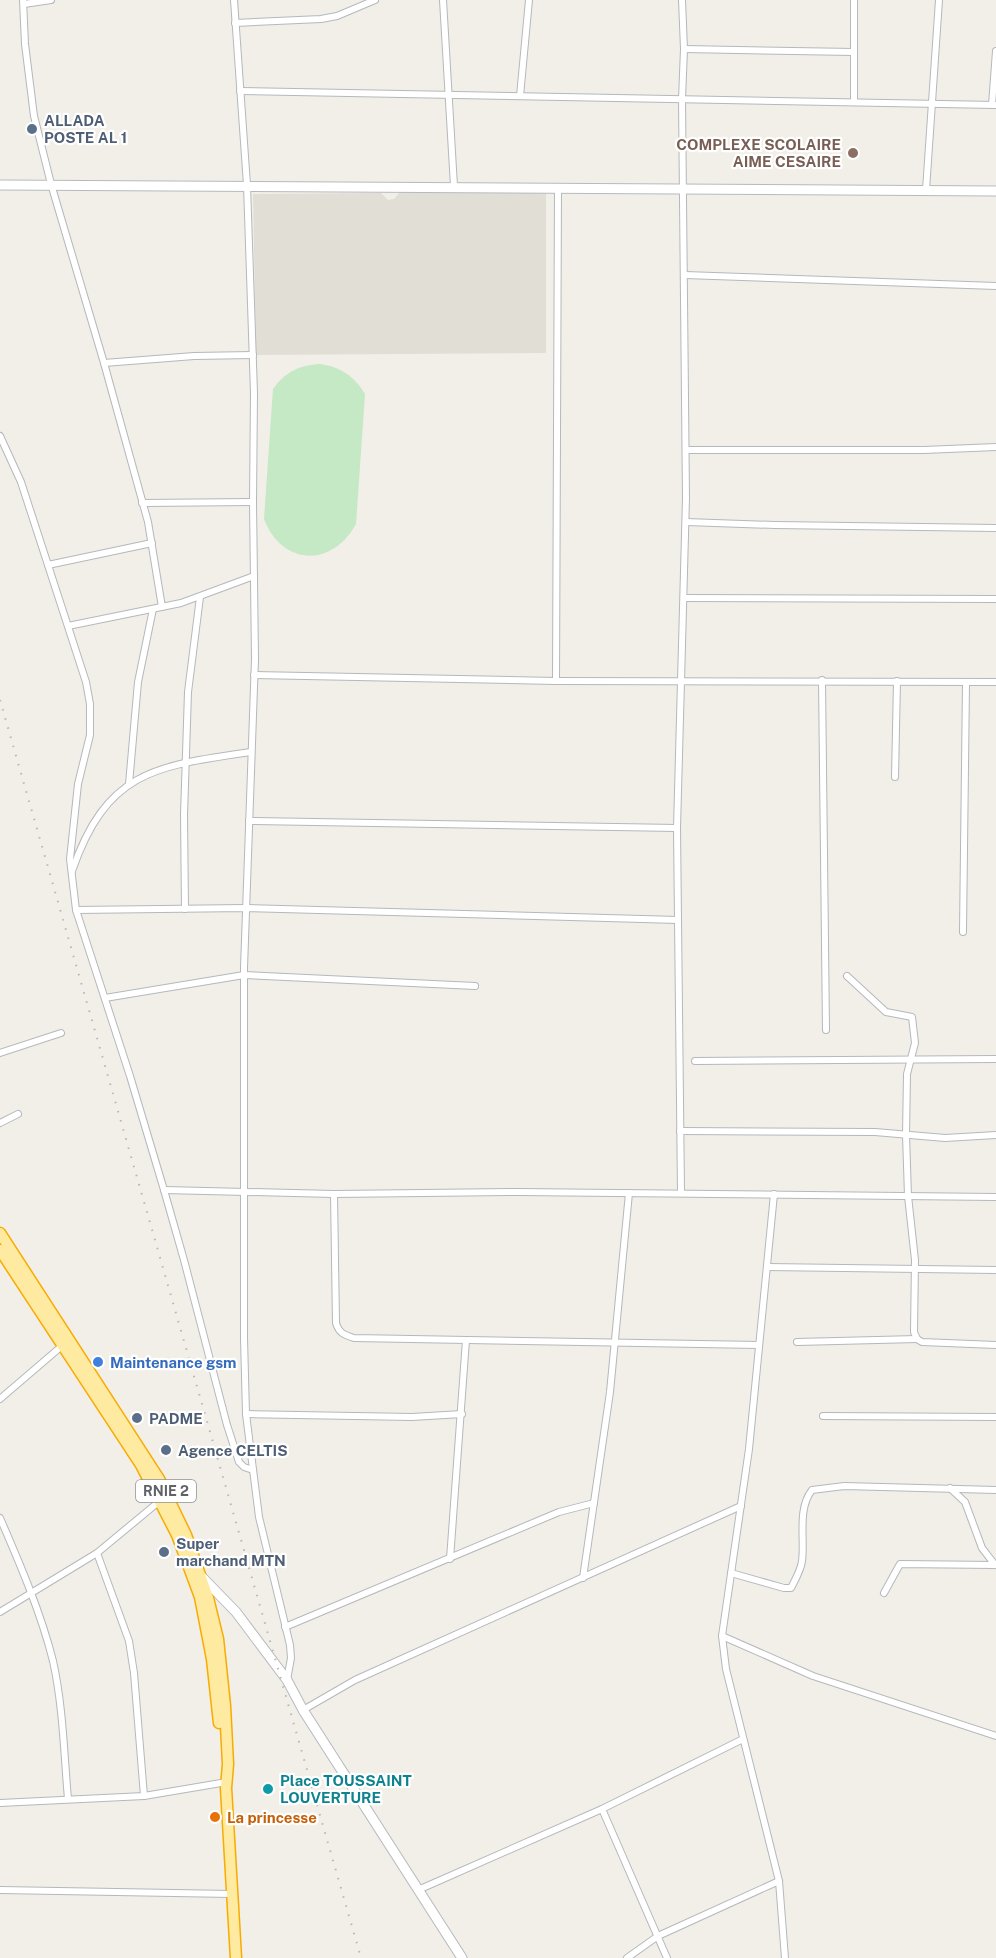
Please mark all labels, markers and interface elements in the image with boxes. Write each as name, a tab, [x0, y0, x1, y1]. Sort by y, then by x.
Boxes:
place label: ALLADA POSTE AL 1	[44, 112, 127, 146]
marker: ALLADA POSTE AL 1	[25, 122, 39, 136]
place label: COMPLEXE SCOLAIRE AIME CESAIRE	[676, 136, 841, 170]
marker: COMPLEXE SCOLAIRE AIME CESAIRE	[846, 146, 860, 160]
place label: Maintenance gsm	[110, 1354, 237, 1371]
marker: Maintenance gsm	[91, 1355, 105, 1369]
place label: PADME	[149, 1410, 203, 1427]
marker: PADME	[130, 1411, 144, 1425]
place label: Agence CELTIS	[178, 1442, 288, 1459]
marker: Agence CELTIS	[159, 1443, 173, 1457]
road number: RNIE 2	[136, 1480, 196, 1502]
place label: Super marchand MTN	[176, 1535, 286, 1569]
marker: Super marchand MTN	[157, 1545, 171, 1559]
place label: Place TOUSSAINT LOUVERTURE	[280, 1772, 412, 1806]
marker: Place TOUSSAINT LOUVERTURE	[261, 1782, 275, 1796]
place label: La princesse	[227, 1809, 317, 1826]
marker: La princesse	[208, 1810, 222, 1824]

